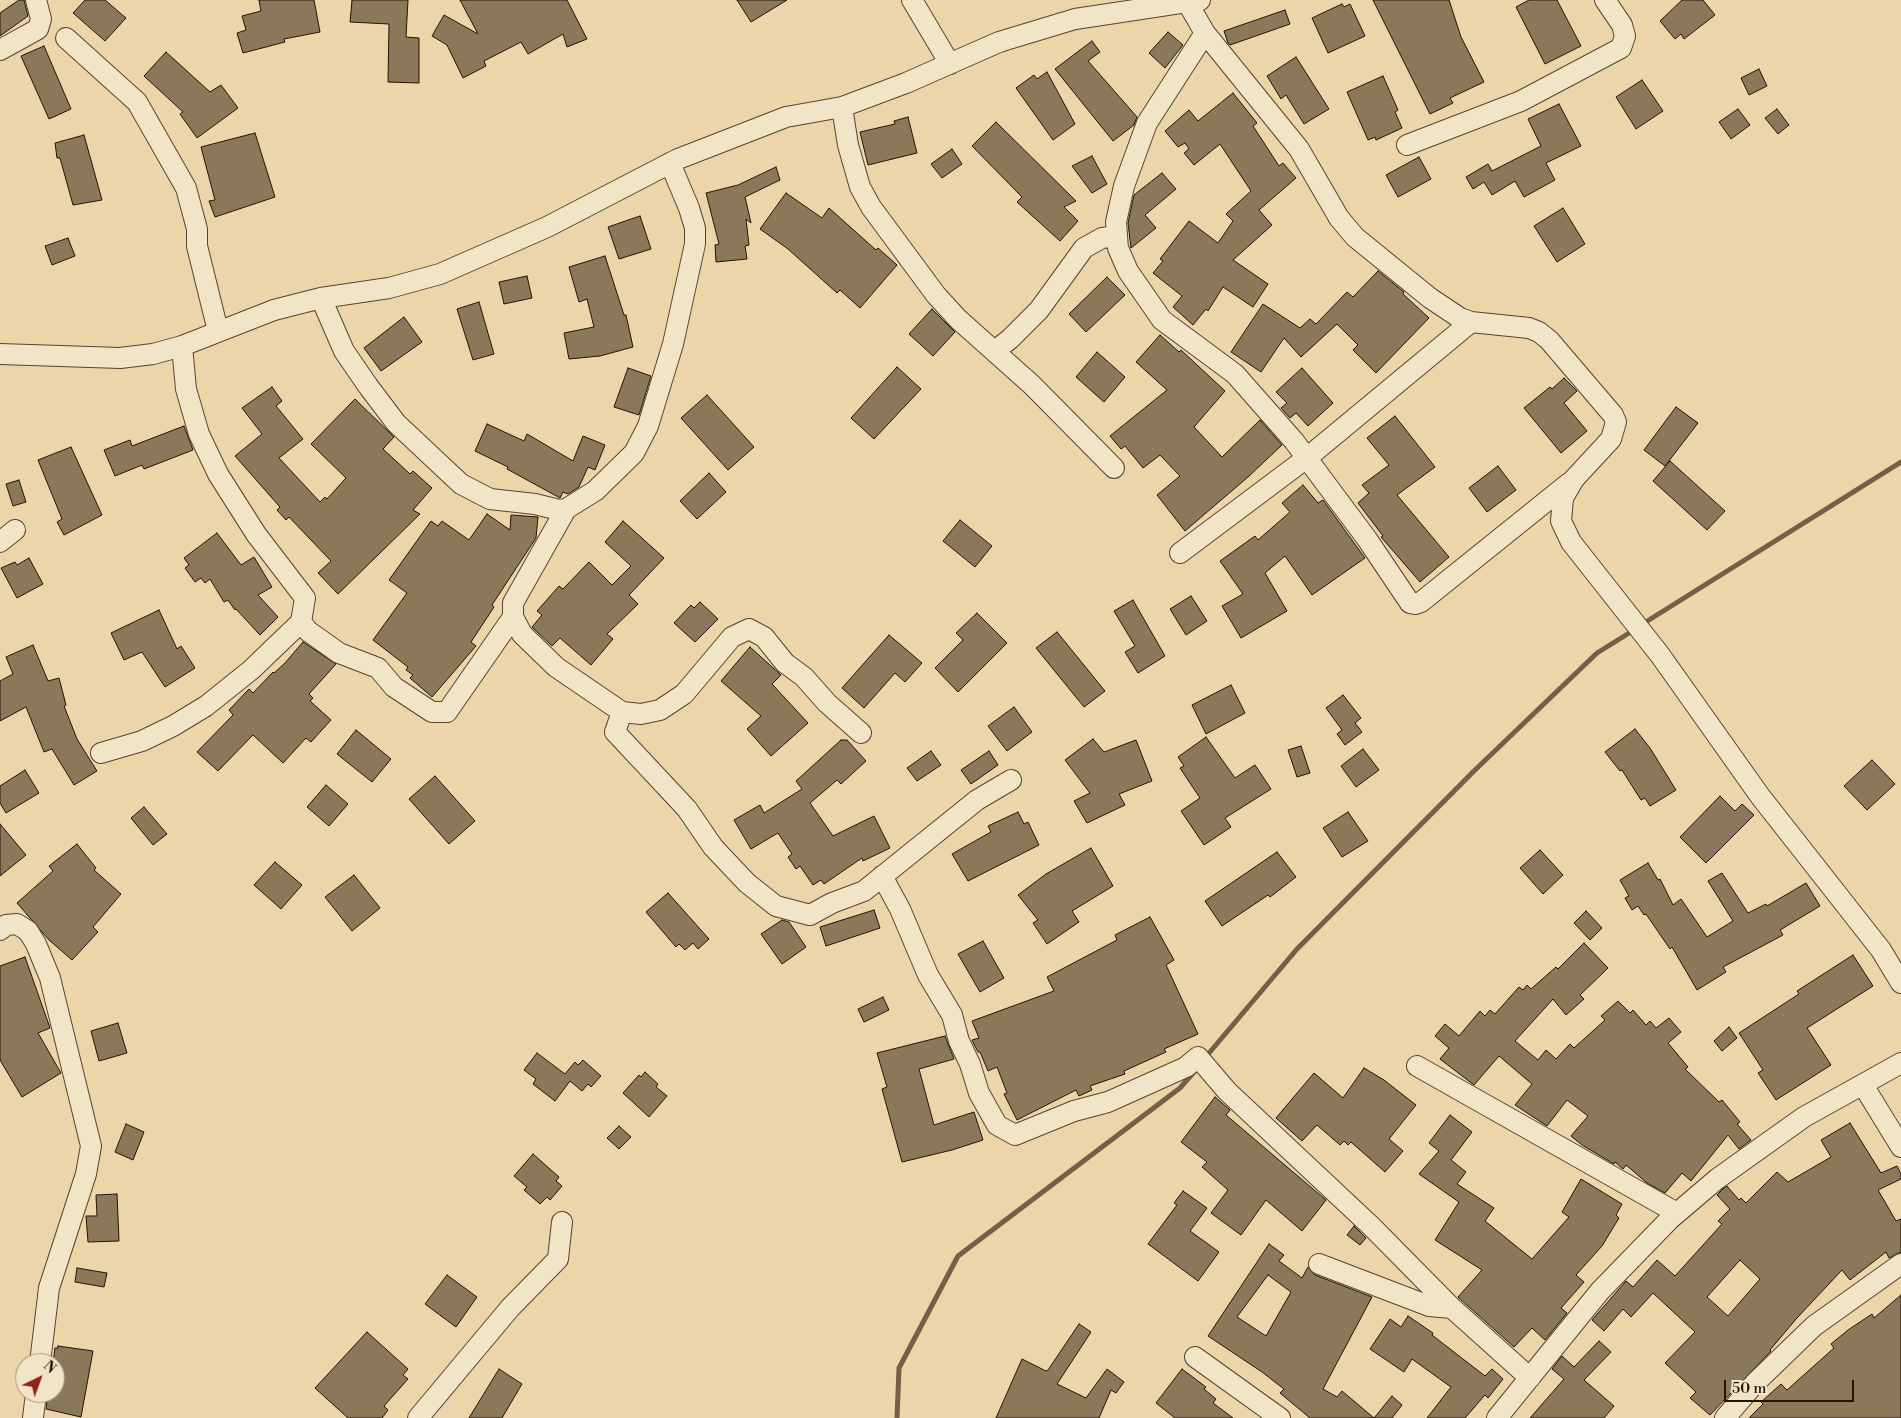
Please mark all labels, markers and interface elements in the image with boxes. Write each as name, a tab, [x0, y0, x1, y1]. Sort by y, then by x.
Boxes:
north arrow	[15, 1353, 65, 1403]
text: N	[39, 1357, 60, 1378]
scale bar	[1726, 1370, 1856, 1402]
text: 50 m	[1732, 1379, 1766, 1398]

